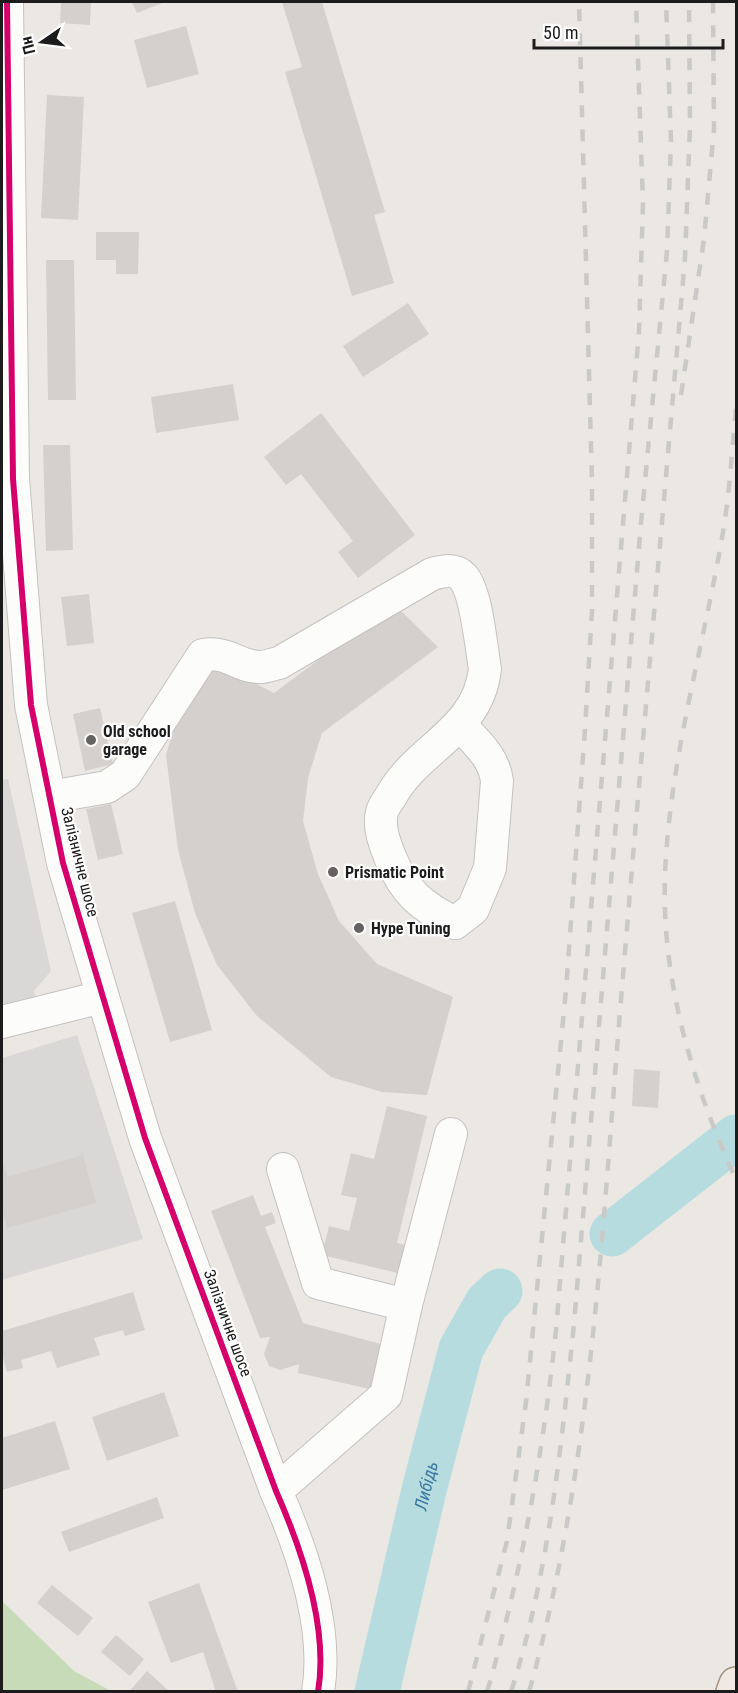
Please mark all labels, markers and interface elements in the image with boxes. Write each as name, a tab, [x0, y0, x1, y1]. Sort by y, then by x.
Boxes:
north arrow	[12, 12, 72, 72]
scale bar	[534, 12, 723, 50]
text: 50 m	[543, 22, 578, 43]
text: Пн	[17, 35, 39, 56]
place label: Old school garage	[103, 722, 171, 759]
marker: Old school garage	[84, 733, 98, 747]
street label: Залізничне шосе	[57, 805, 103, 919]
place label: Prismatic Point	[345, 863, 444, 882]
marker: Prismatic Point	[326, 865, 340, 879]
place label: Hype Tuning	[371, 919, 451, 938]
marker: Hype Tuning	[352, 921, 366, 935]
street label: Залізничне шосе	[200, 1267, 256, 1379]
water label: Либідь	[409, 1459, 442, 1513]

